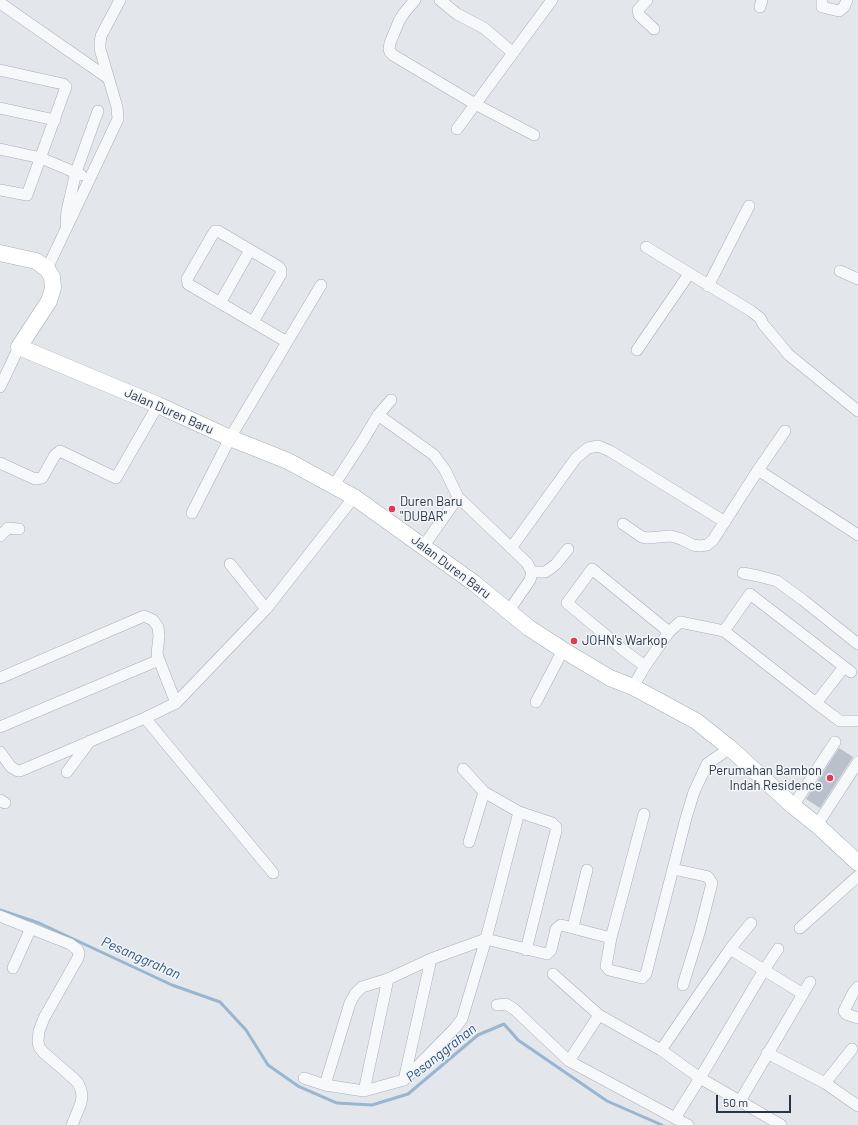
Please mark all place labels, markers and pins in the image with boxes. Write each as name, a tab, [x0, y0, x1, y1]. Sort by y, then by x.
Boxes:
place label: Duren Baru "DUBAR"	[400, 494, 462, 525]
marker: Duren Baru "DUBAR"	[387, 504, 397, 514]
place label: JOHN's Warkop	[582, 633, 668, 649]
marker: JOHN's Warkop	[569, 636, 579, 646]
place label: Perumahan Bambon Indah Residence	[709, 763, 822, 794]
marker: Perumahan Bambon Indah Residence	[825, 773, 835, 783]

